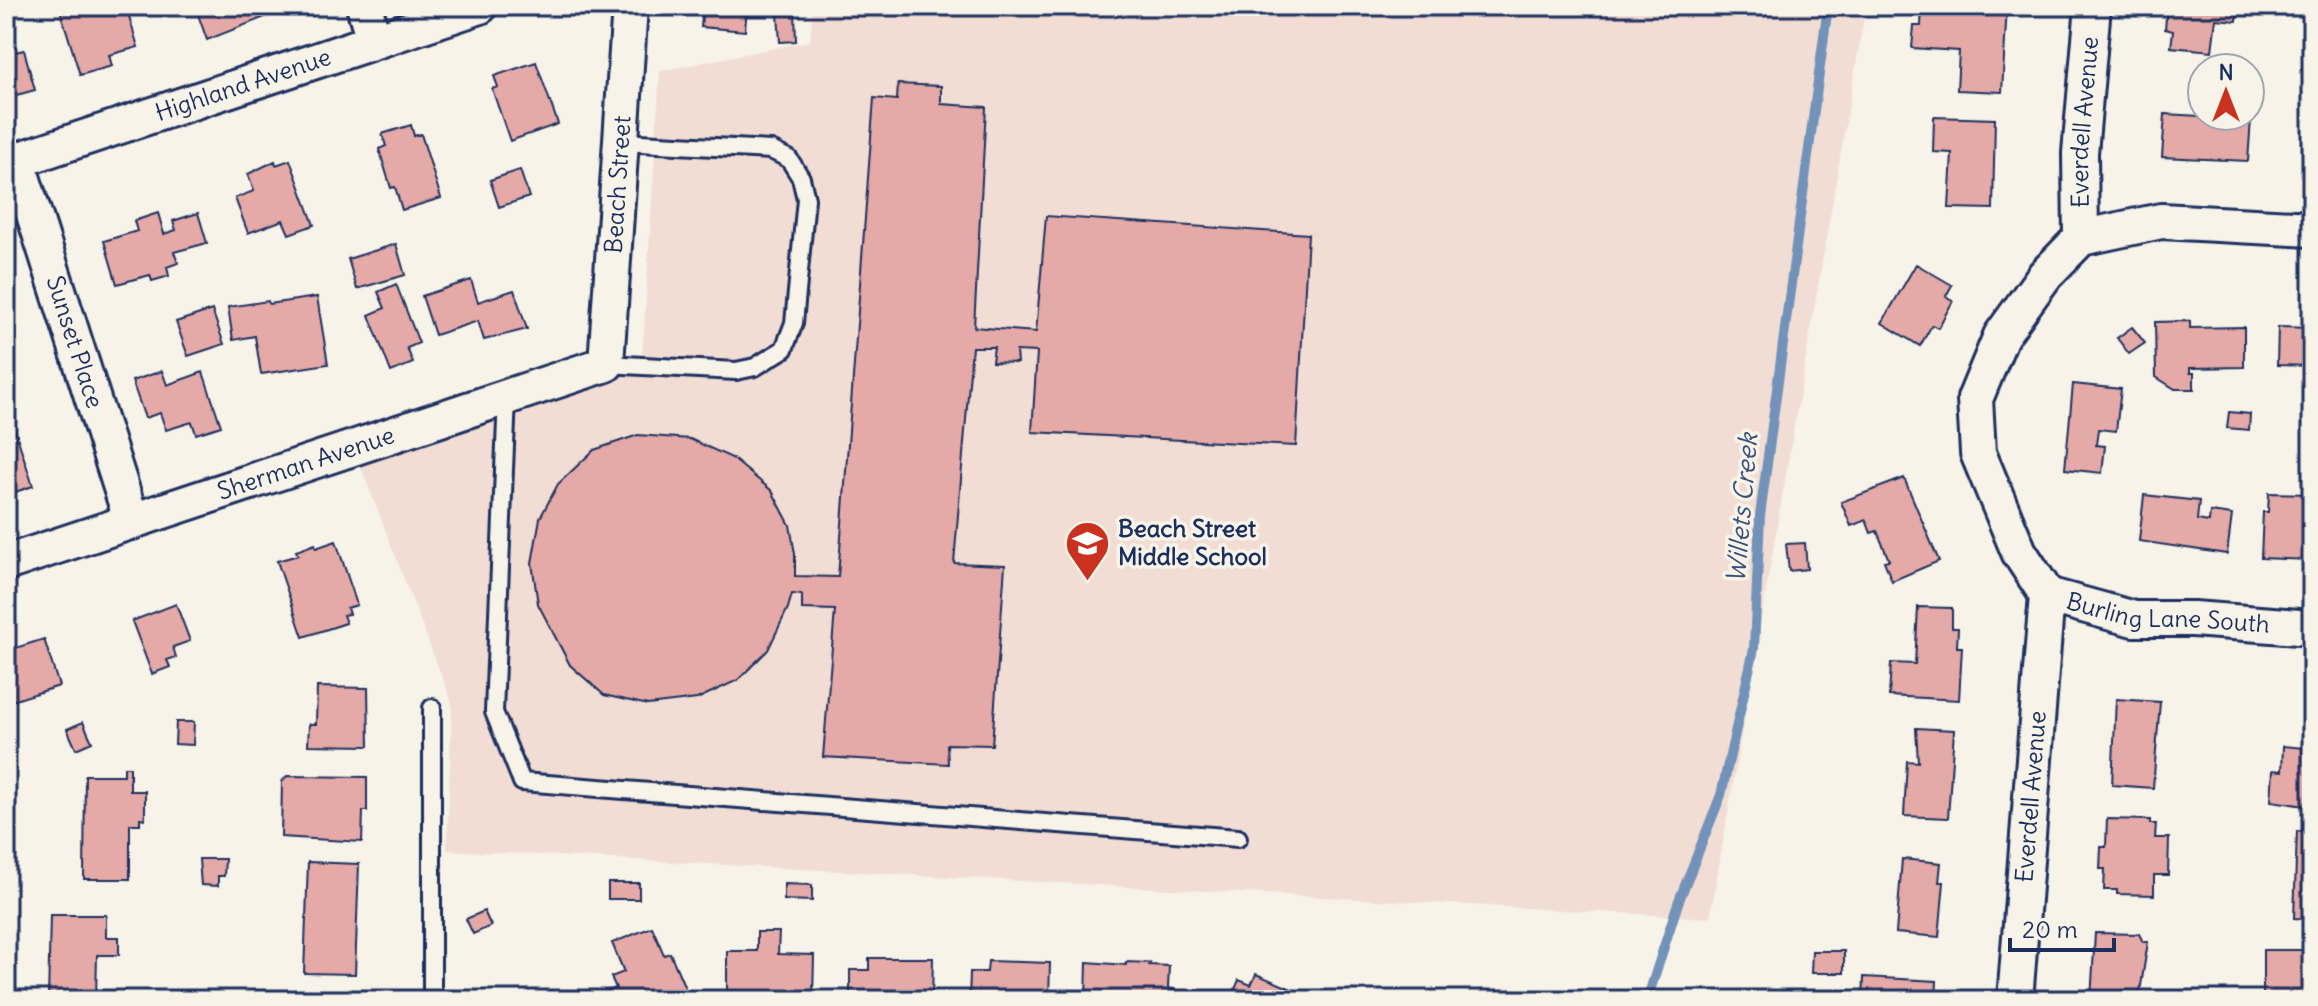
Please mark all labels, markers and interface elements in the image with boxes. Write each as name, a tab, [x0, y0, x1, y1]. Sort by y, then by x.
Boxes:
street label: Everdell Avenue	[2063, 35, 2104, 208]
street label: Highland Avenue	[151, 41, 335, 127]
north arrow	[2186, 52, 2266, 132]
text: N	[2218, 58, 2234, 86]
street label: Beach Street	[597, 115, 637, 254]
street label: Sunset Place	[41, 272, 111, 412]
street label: Sherman Avenue	[213, 419, 398, 506]
water label: Willets Creek	[1719, 430, 1765, 584]
place label: Beach Street Middle School	[1118, 513, 1267, 571]
school or university icon: Beach Street Middle School	[1063, 519, 1111, 582]
street label: Burling Lane South	[2063, 585, 2271, 639]
street label: Everdell Avenue	[2008, 710, 2052, 883]
scale bar	[2010, 902, 2114, 952]
text: 20 m	[2022, 914, 2078, 944]

